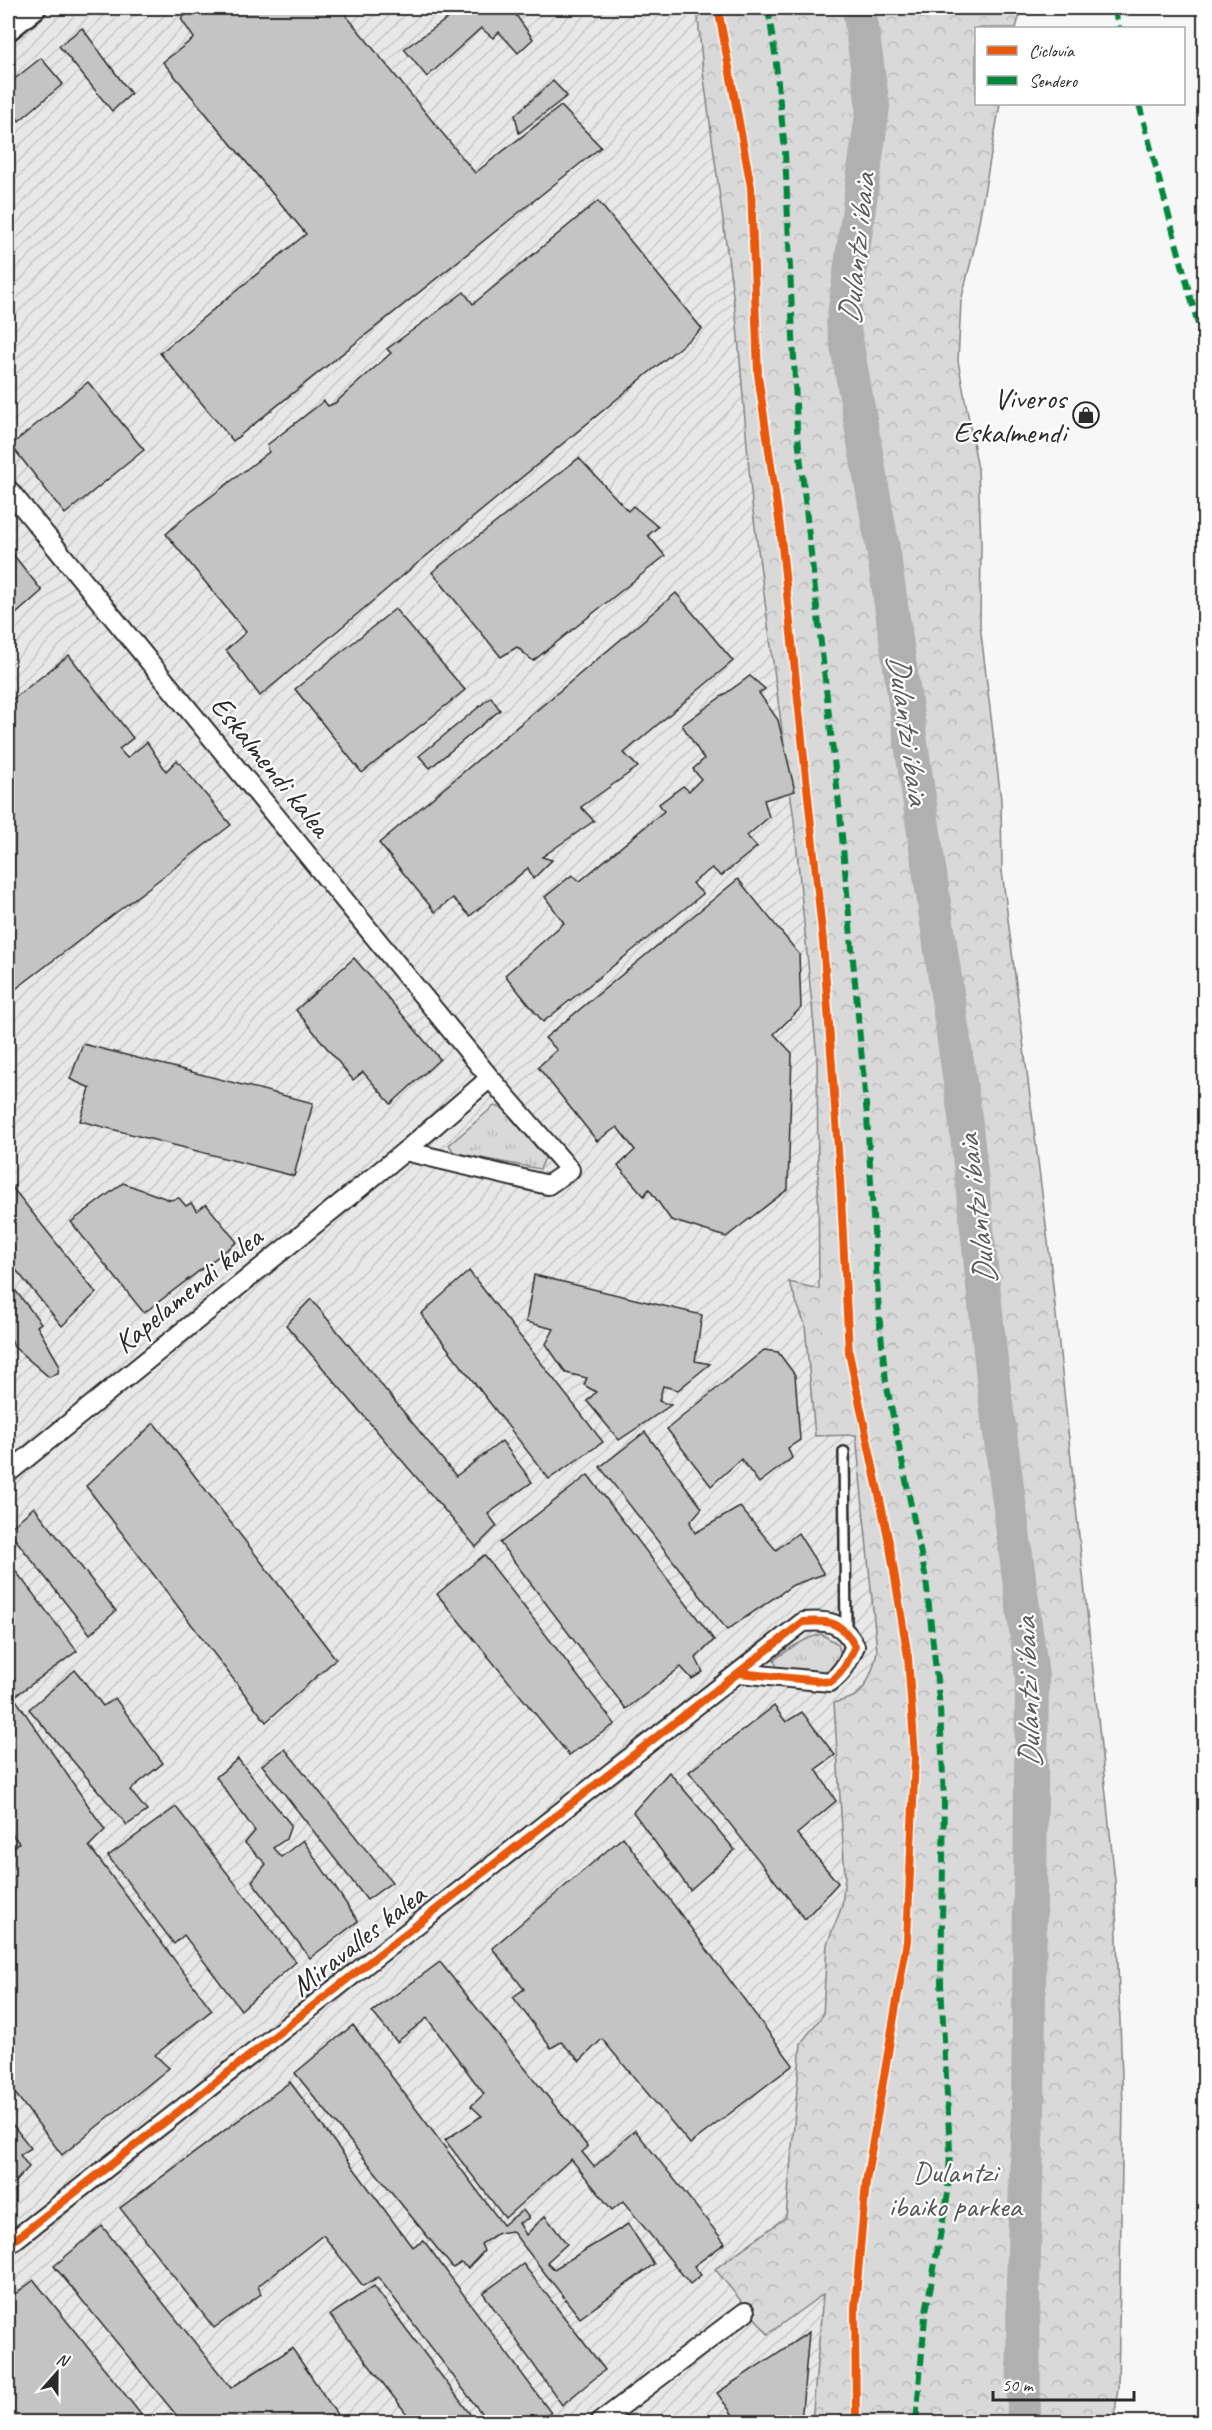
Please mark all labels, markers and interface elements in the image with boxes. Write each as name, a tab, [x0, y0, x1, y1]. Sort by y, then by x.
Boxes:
legend	[975, 27, 1185, 105]
text: Ciclovía	[1029, 40, 1075, 62]
text: Sendero	[1029, 70, 1079, 92]
water label: Dulantzi ibaia	[828, 169, 885, 326]
place label: Viveros Eskalmendi	[953, 379, 1069, 451]
shop icon: Viveros Eskalmendi	[1071, 400, 1101, 430]
water label: Dulantzi ibaia	[878, 652, 940, 809]
street label: Eskalmendi kalea	[202, 688, 341, 847]
water label: Dulantzi ibaia	[947, 1130, 1006, 1287]
street label: Kapelamendi kalea	[106, 1217, 271, 1361]
water label: Dulantzi ibaia	[1004, 1614, 1051, 1769]
street label: Miravalles kalea	[283, 1874, 435, 2004]
park label: Dulantzi ibaiko parkea	[888, 2153, 1023, 2225]
north arrow	[27, 2343, 87, 2403]
text: N	[54, 2349, 73, 2372]
scale bar	[993, 2364, 1134, 2402]
text: 50 m	[1002, 2374, 1035, 2396]

